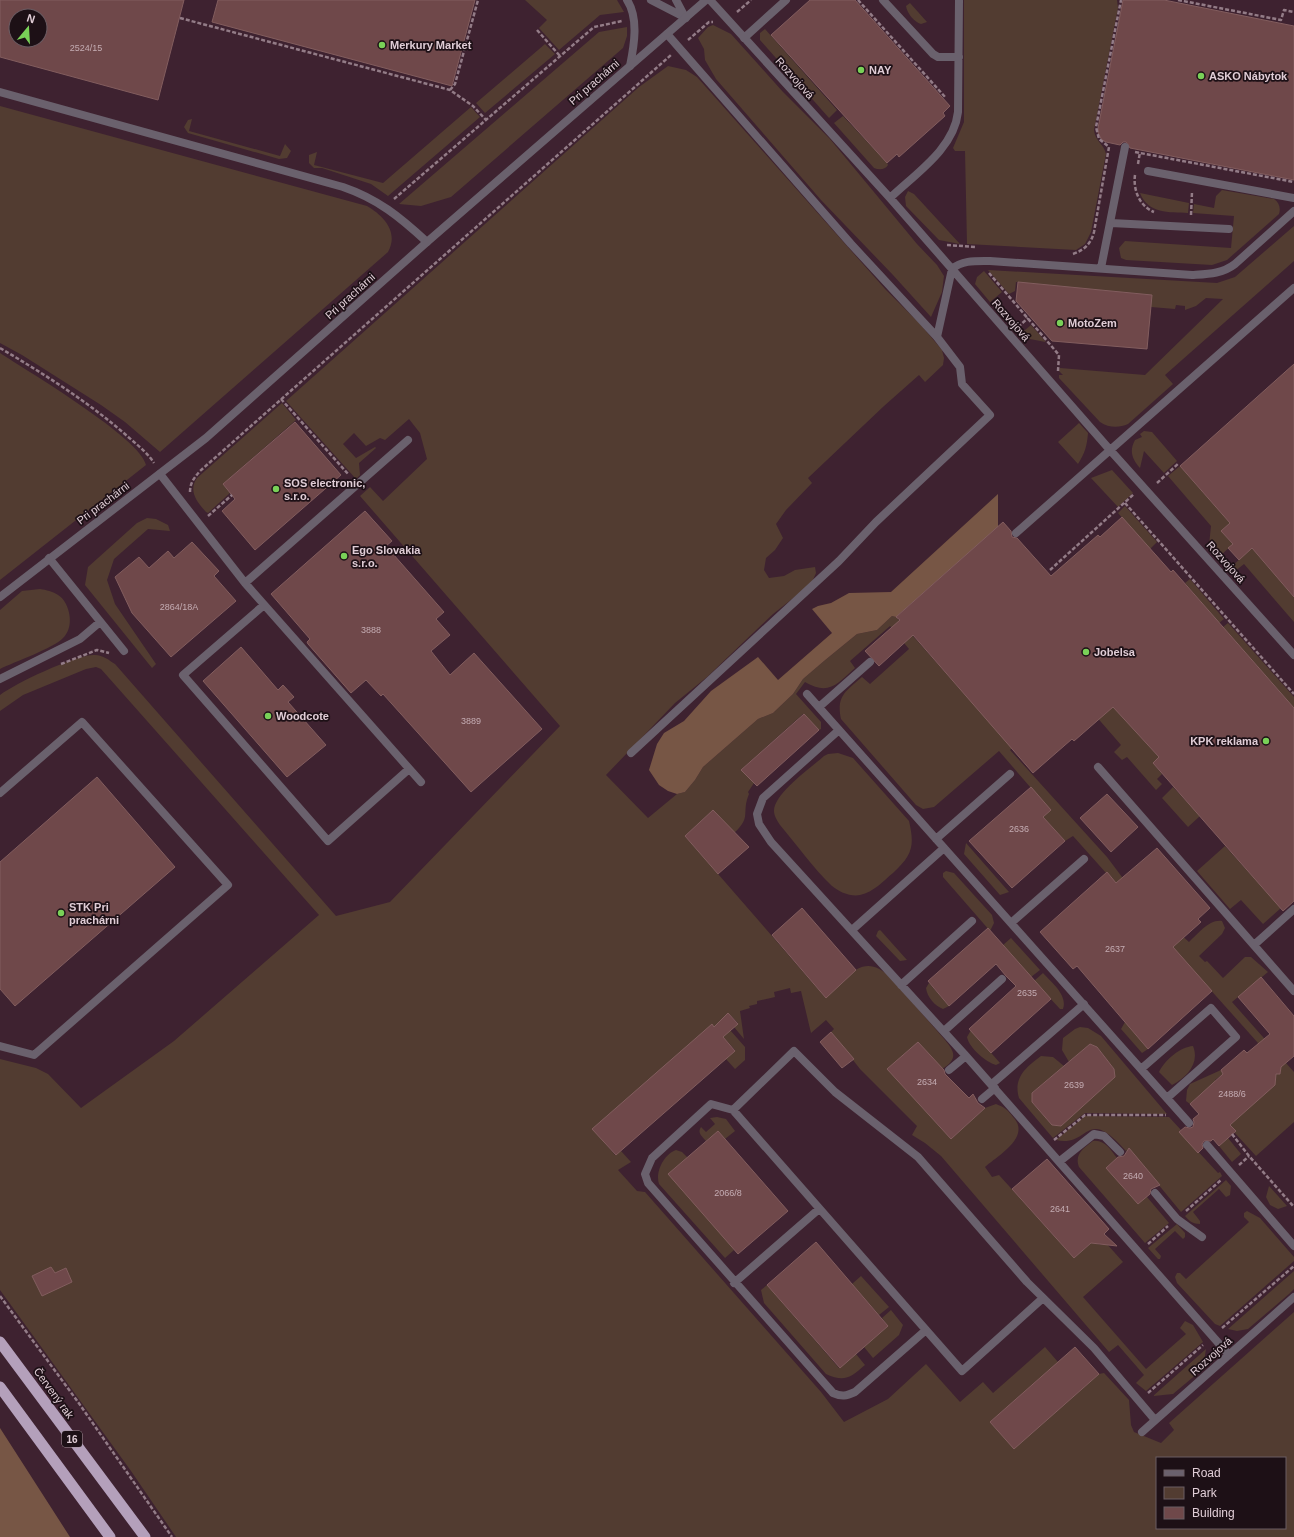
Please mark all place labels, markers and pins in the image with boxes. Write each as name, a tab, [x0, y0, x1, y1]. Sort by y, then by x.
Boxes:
place label: Merkury Market	[390, 39, 472, 51]
marker: Merkury Market	[377, 40, 387, 50]
place label: NAY	[869, 64, 892, 76]
marker: NAY	[856, 65, 866, 75]
place label: ASKO Nábytok	[1209, 70, 1288, 82]
marker: ASKO Nábytok	[1196, 71, 1206, 81]
place label: MotoZem	[1068, 317, 1117, 329]
marker: MotoZem	[1055, 318, 1065, 328]
place label: SOS electronic, s.r.o.	[284, 477, 365, 502]
marker: SOS electronic, s.r.o.	[271, 484, 281, 494]
place label: Ego Slovakia s.r.o.	[352, 544, 421, 569]
marker: Ego Slovakia s.r.o.	[339, 551, 349, 561]
place label: Jobelsa	[1094, 646, 1136, 658]
marker: Jobelsa	[1081, 647, 1091, 657]
place label: Woodcote	[276, 710, 329, 722]
marker: Woodcote	[263, 711, 273, 721]
place label: KPK reklama	[1190, 735, 1259, 747]
marker: KPK reklama	[1261, 736, 1271, 746]
place label: STK Pri prachárni	[69, 901, 119, 926]
marker: STK Pri prachárni	[56, 908, 66, 918]

